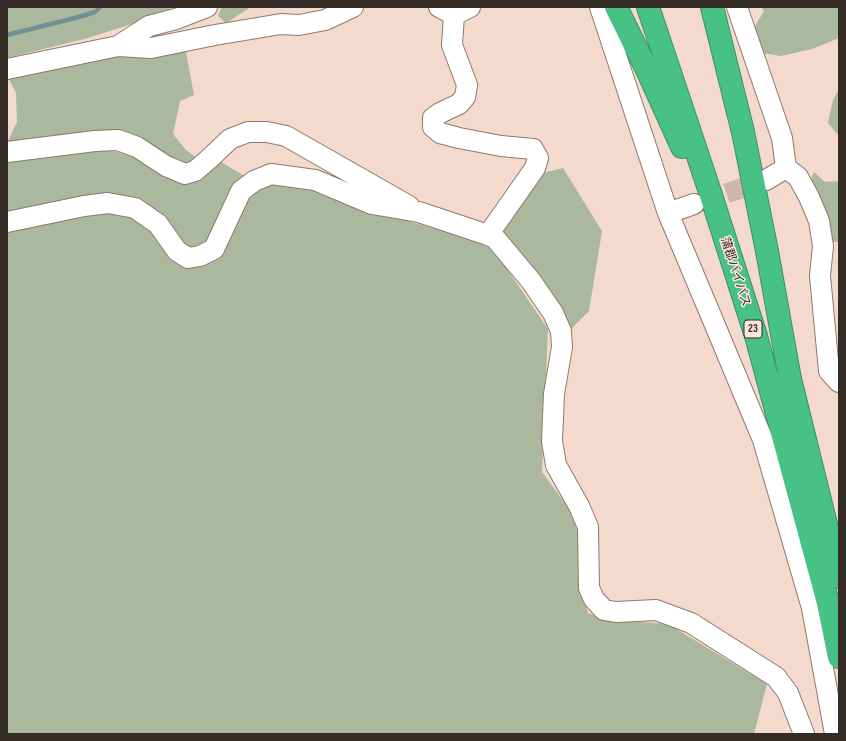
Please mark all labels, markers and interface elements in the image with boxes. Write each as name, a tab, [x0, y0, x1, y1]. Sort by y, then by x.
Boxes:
street label: 蒲郡バイパス	[717, 236, 753, 308]
road number: 23	[744, 320, 762, 338]

